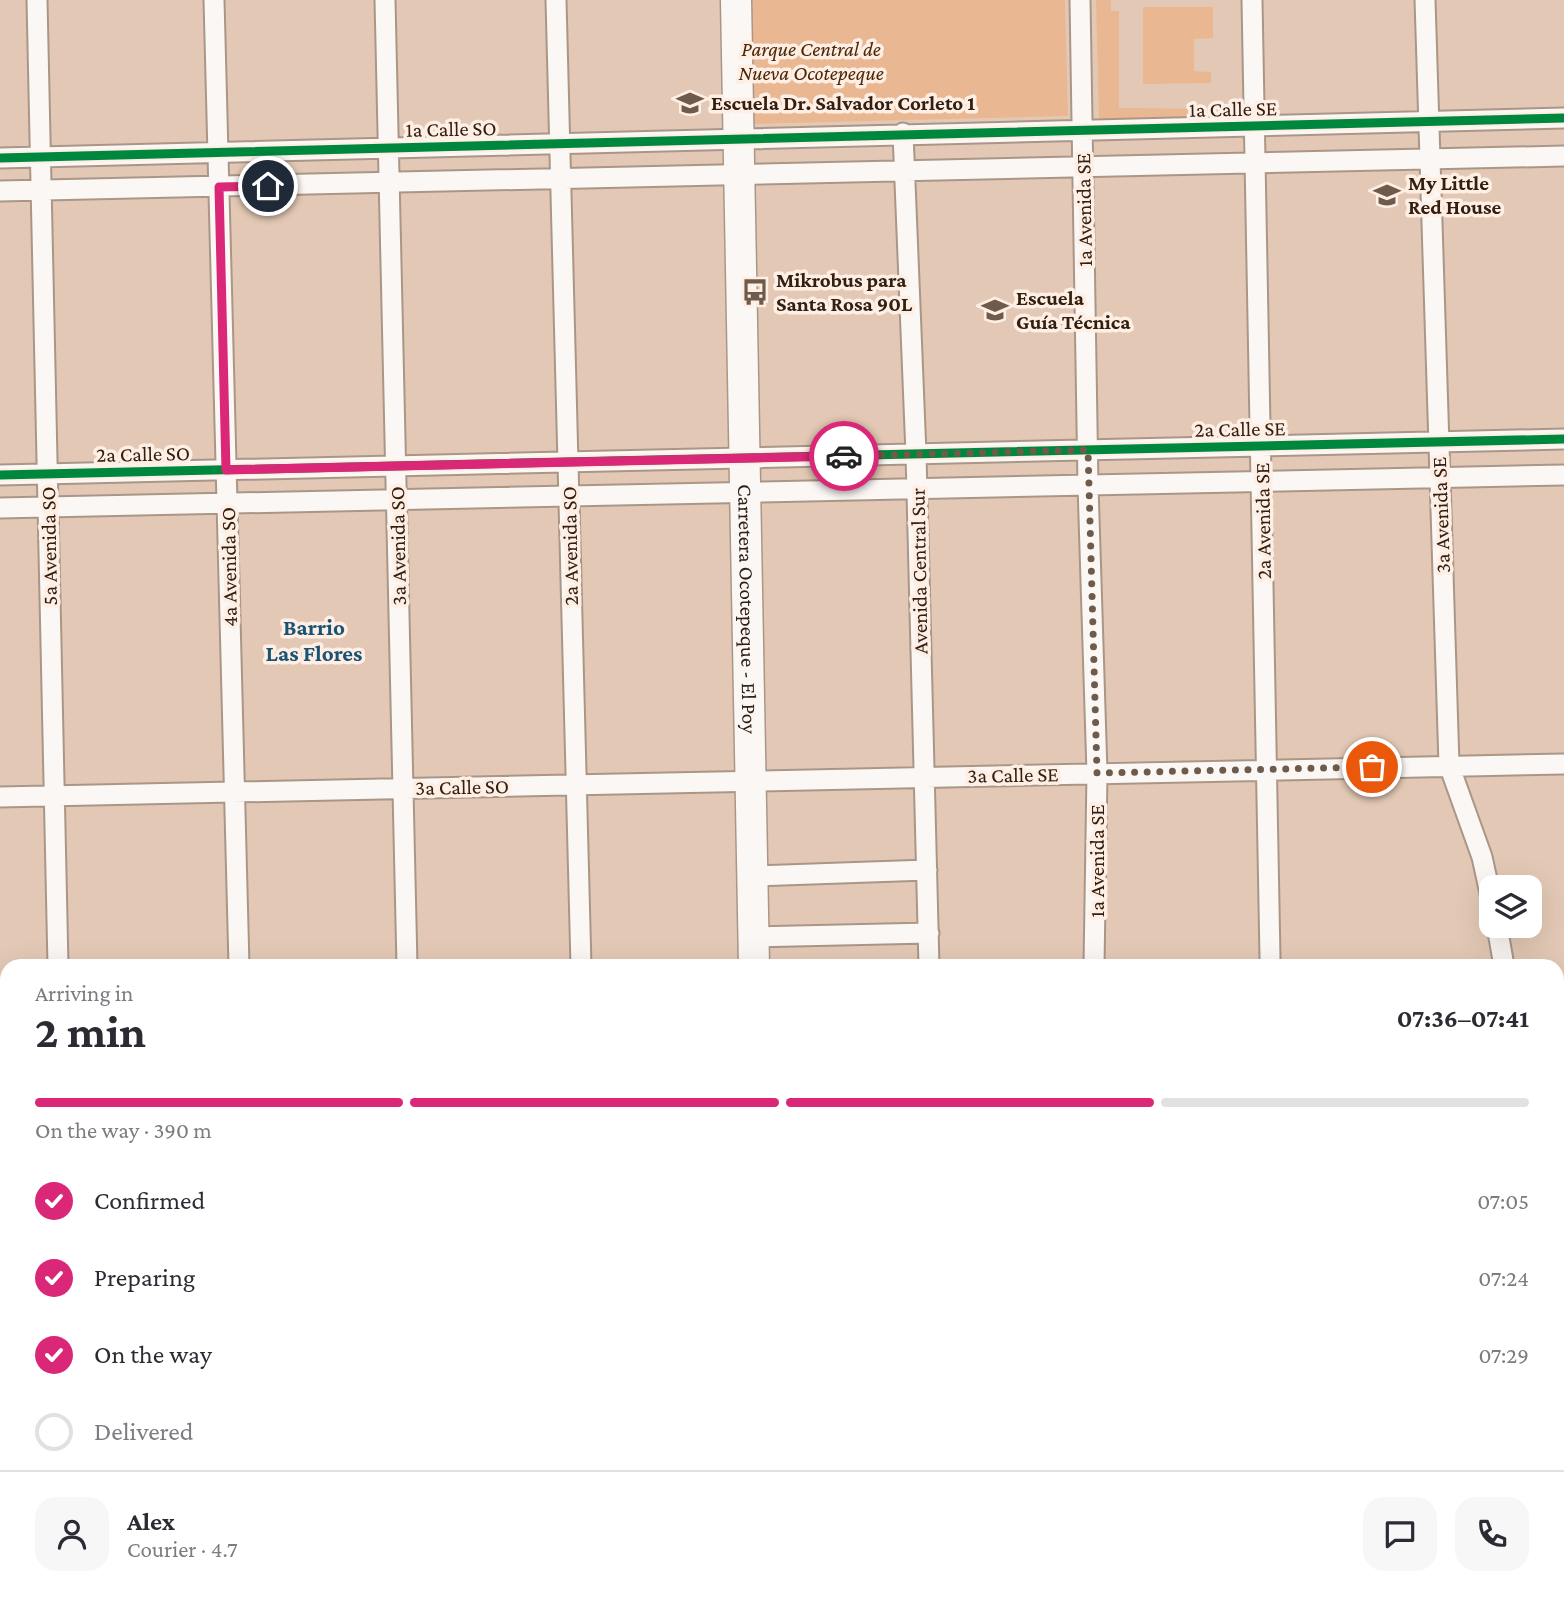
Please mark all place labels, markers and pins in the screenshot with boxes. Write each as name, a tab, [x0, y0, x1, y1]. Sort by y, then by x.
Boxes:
school or university icon: Escuela Dr. Salvador Corleto 1	[675, 88, 705, 118]
place label: Escuela Dr. Salvador Corleto 1	[711, 91, 975, 115]
pin	[238, 156, 298, 216]
place label: My Little Red House	[1408, 171, 1502, 219]
school or university icon: My Little Red House	[1372, 180, 1402, 210]
place label: Mikrobus para Santa Rosa 90L	[776, 268, 913, 316]
bus stop icon: Mikrobus para Santa Rosa 90L	[740, 277, 770, 307]
place label: Escuela Guía Técnica	[1016, 286, 1131, 334]
school or university icon: Escuela Guía Técnica	[980, 295, 1010, 325]
pin	[1342, 737, 1402, 797]

